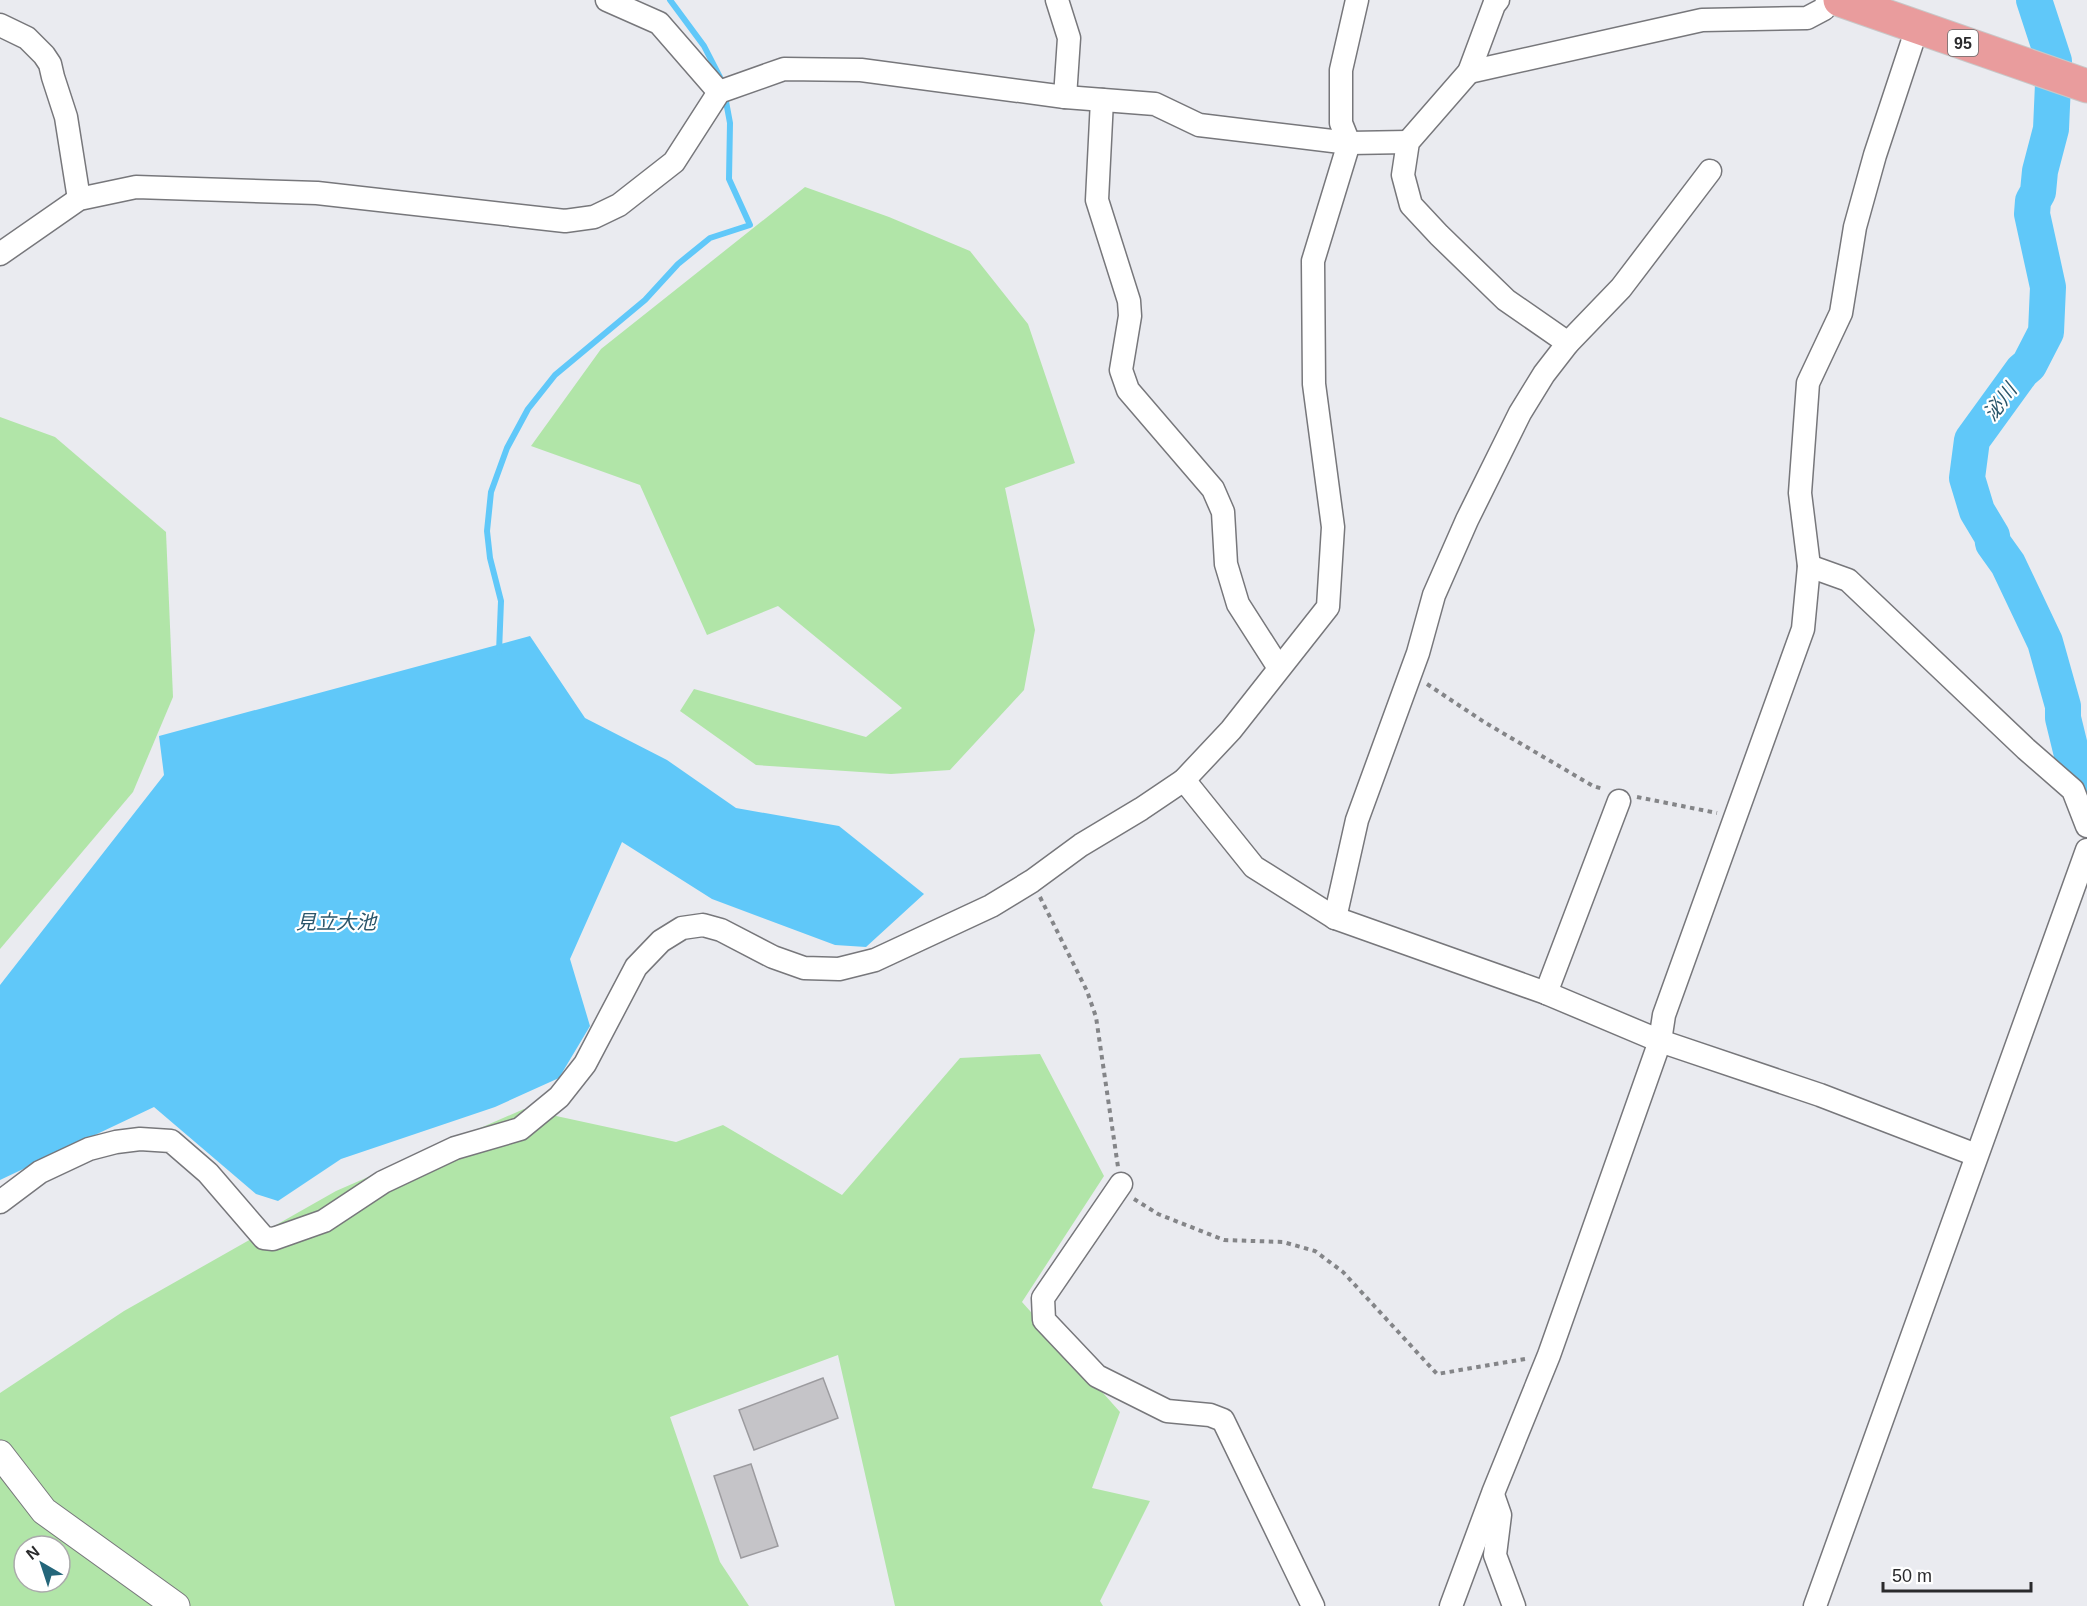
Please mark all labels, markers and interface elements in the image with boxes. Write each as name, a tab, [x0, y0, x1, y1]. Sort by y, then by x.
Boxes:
road number: 95	[1948, 30, 1978, 56]
water label: 泌川	[1979, 378, 2022, 425]
water label: 見立大池	[296, 911, 378, 933]
north arrow	[12, 1534, 72, 1594]
text: N	[23, 1542, 43, 1563]
scale bar	[1883, 1555, 2032, 1593]
text: 50 m	[1892, 1566, 1932, 1586]

